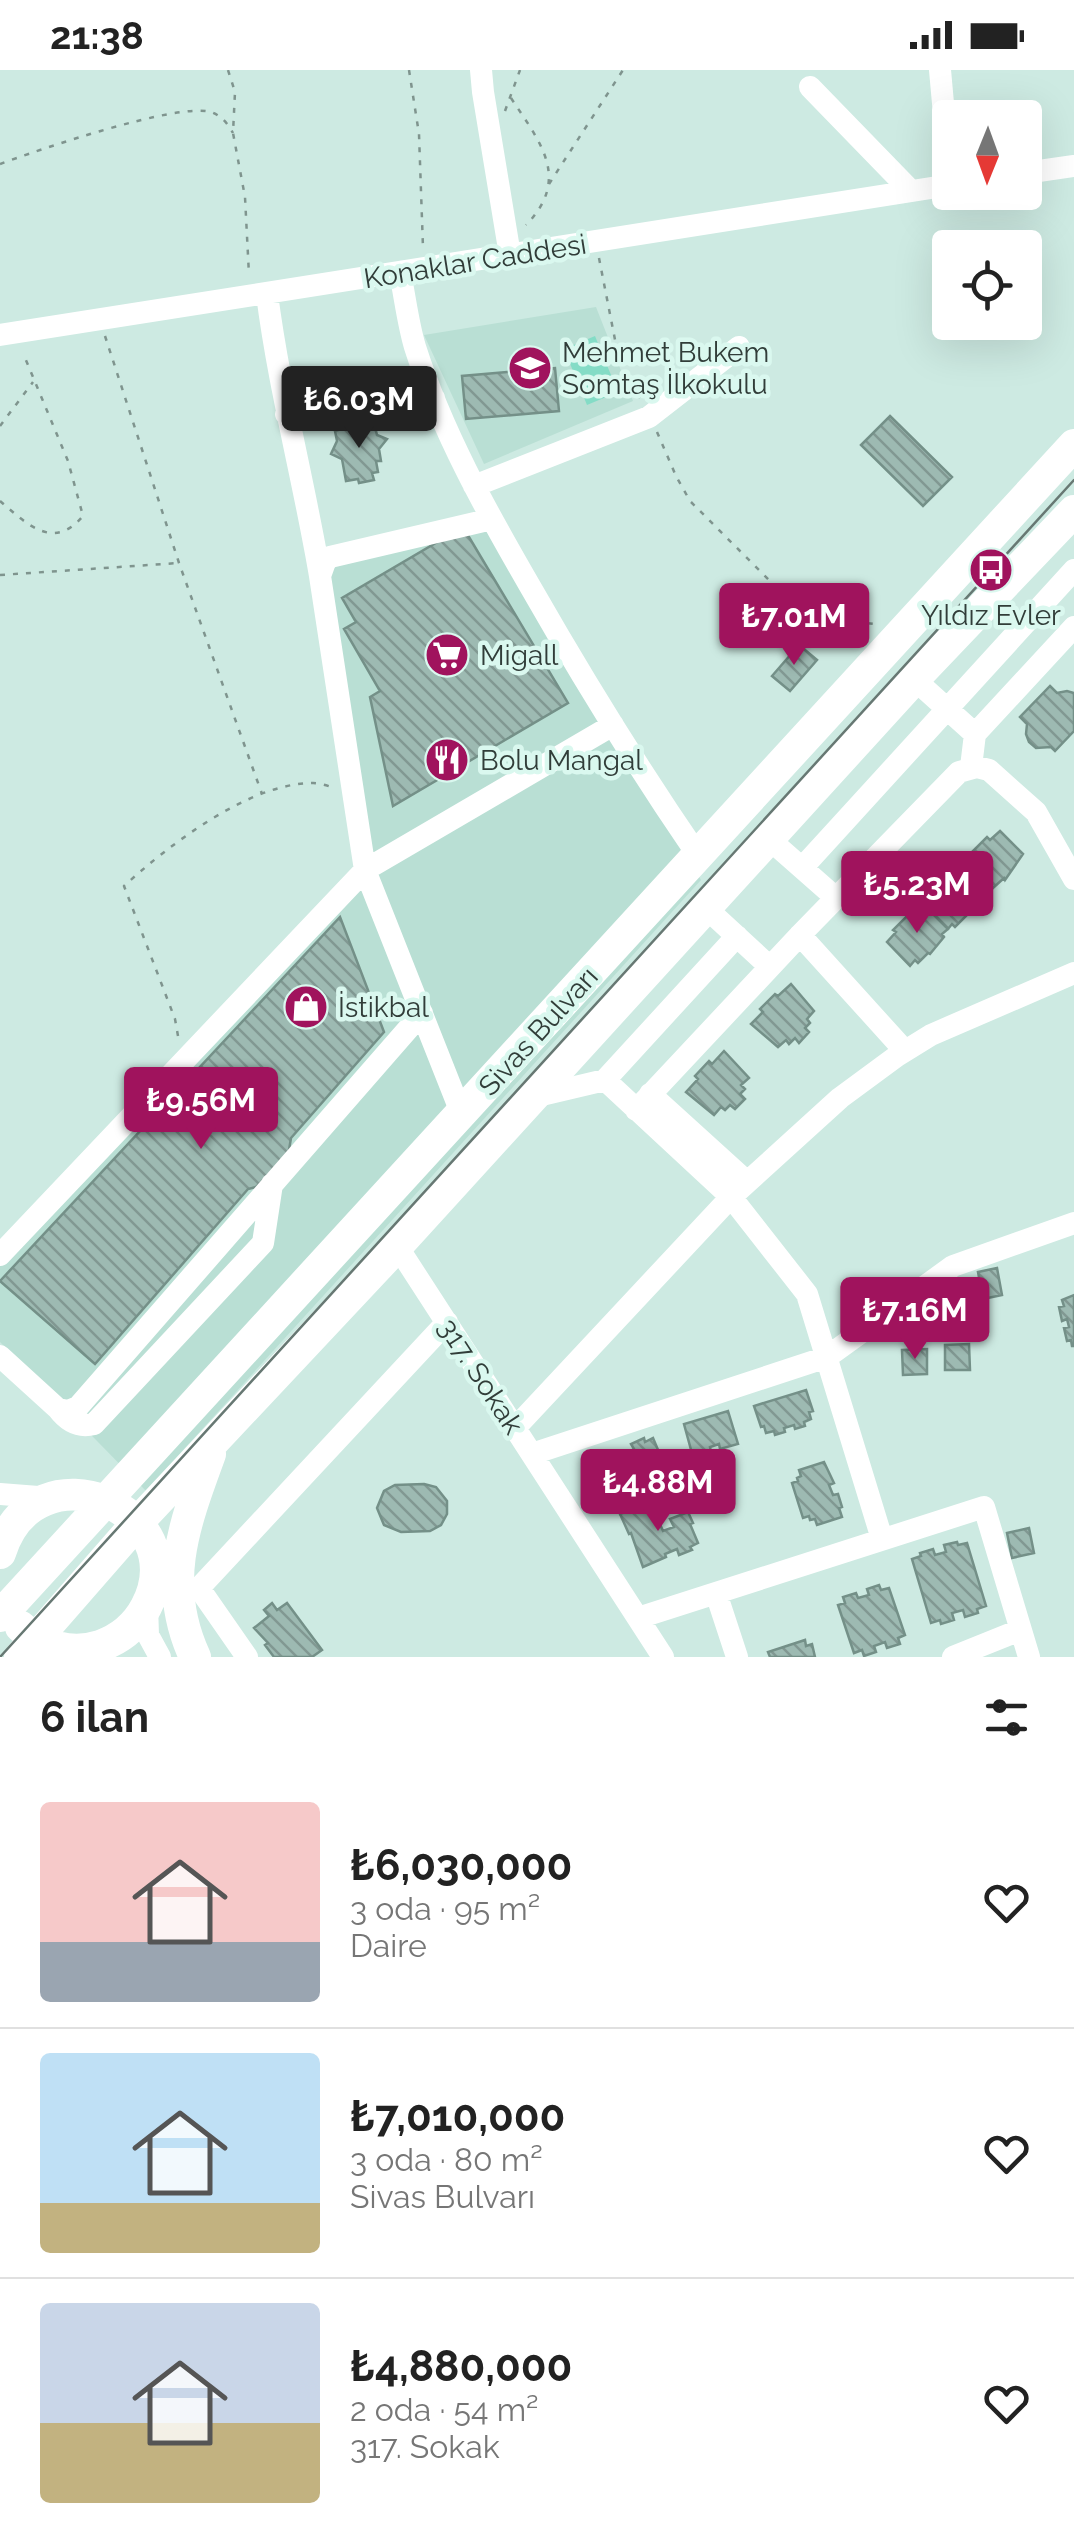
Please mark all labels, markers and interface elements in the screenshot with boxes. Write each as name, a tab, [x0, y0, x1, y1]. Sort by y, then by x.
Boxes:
text: 21:38	[50, 13, 144, 58]
north arrow	[932, 100, 1042, 210]
map controls	[932, 100, 1042, 340]
street label: Konaklar Caddesi	[361, 228, 589, 295]
button: locate	[932, 230, 1042, 340]
place label: Mehmet Bukem Somtaş İlkokulu	[562, 336, 769, 401]
school or university icon: Mehmet Bukem Somtaş İlkokulu	[507, 345, 553, 391]
pin: ₺6.03M	[278, 366, 440, 451]
text: ₺6.03M	[304, 380, 414, 417]
bus stop icon: Yıldız Evler	[968, 547, 1014, 593]
pin: ₺7.01M	[713, 583, 875, 668]
text: ₺7.01M	[741, 597, 847, 634]
place label: Yıldız Evler	[921, 599, 1061, 632]
supermarket icon: Migall	[424, 632, 470, 678]
place label: Migall	[480, 639, 559, 672]
restaurant icon: Bolu Mangal	[424, 737, 470, 783]
place label: Bolu Mangal	[480, 744, 643, 777]
pin: ₺5.23M	[836, 851, 998, 936]
text: ₺5.23M	[863, 865, 971, 902]
street label: Sivas Bulvarı	[472, 960, 605, 1102]
shop icon: İstikbal	[283, 984, 329, 1030]
place label: İstikbal	[338, 991, 429, 1024]
pin: ₺9.56M	[120, 1067, 282, 1152]
text: ₺9.56M	[146, 1081, 256, 1118]
pin: ₺7.16M	[834, 1277, 996, 1362]
text: ₺7.16M	[862, 1291, 968, 1328]
street label: 317. Sokak	[431, 1312, 530, 1440]
pin: ₺4.88M	[577, 1449, 739, 1534]
text: ₺4.88M	[603, 1463, 713, 1500]
icon: filters	[979, 1690, 1034, 1745]
text: 6 ilan	[40, 1693, 149, 1742]
text: ₺6,030,000	[350, 1841, 572, 1890]
icon: home	[120, 1842, 240, 1962]
icon: heart	[979, 1875, 1034, 1930]
text: 3 oda · 95 m²	[350, 1890, 540, 1927]
text: Daire	[350, 1927, 427, 1964]
text: ₺7,010,000	[350, 2092, 565, 2141]
icon: home	[120, 2093, 240, 2213]
icon: heart	[979, 2126, 1034, 2181]
text: 3 oda · 80 m²	[350, 2141, 543, 2178]
text: Sivas Bulvarı	[350, 2178, 535, 2215]
text: ₺4,880,000	[350, 2342, 572, 2391]
icon: home	[120, 2343, 240, 2463]
icon: heart	[979, 2376, 1034, 2431]
text: 2 oda · 54 m²	[350, 2391, 538, 2428]
text: 317. Sokak	[350, 2428, 500, 2465]

